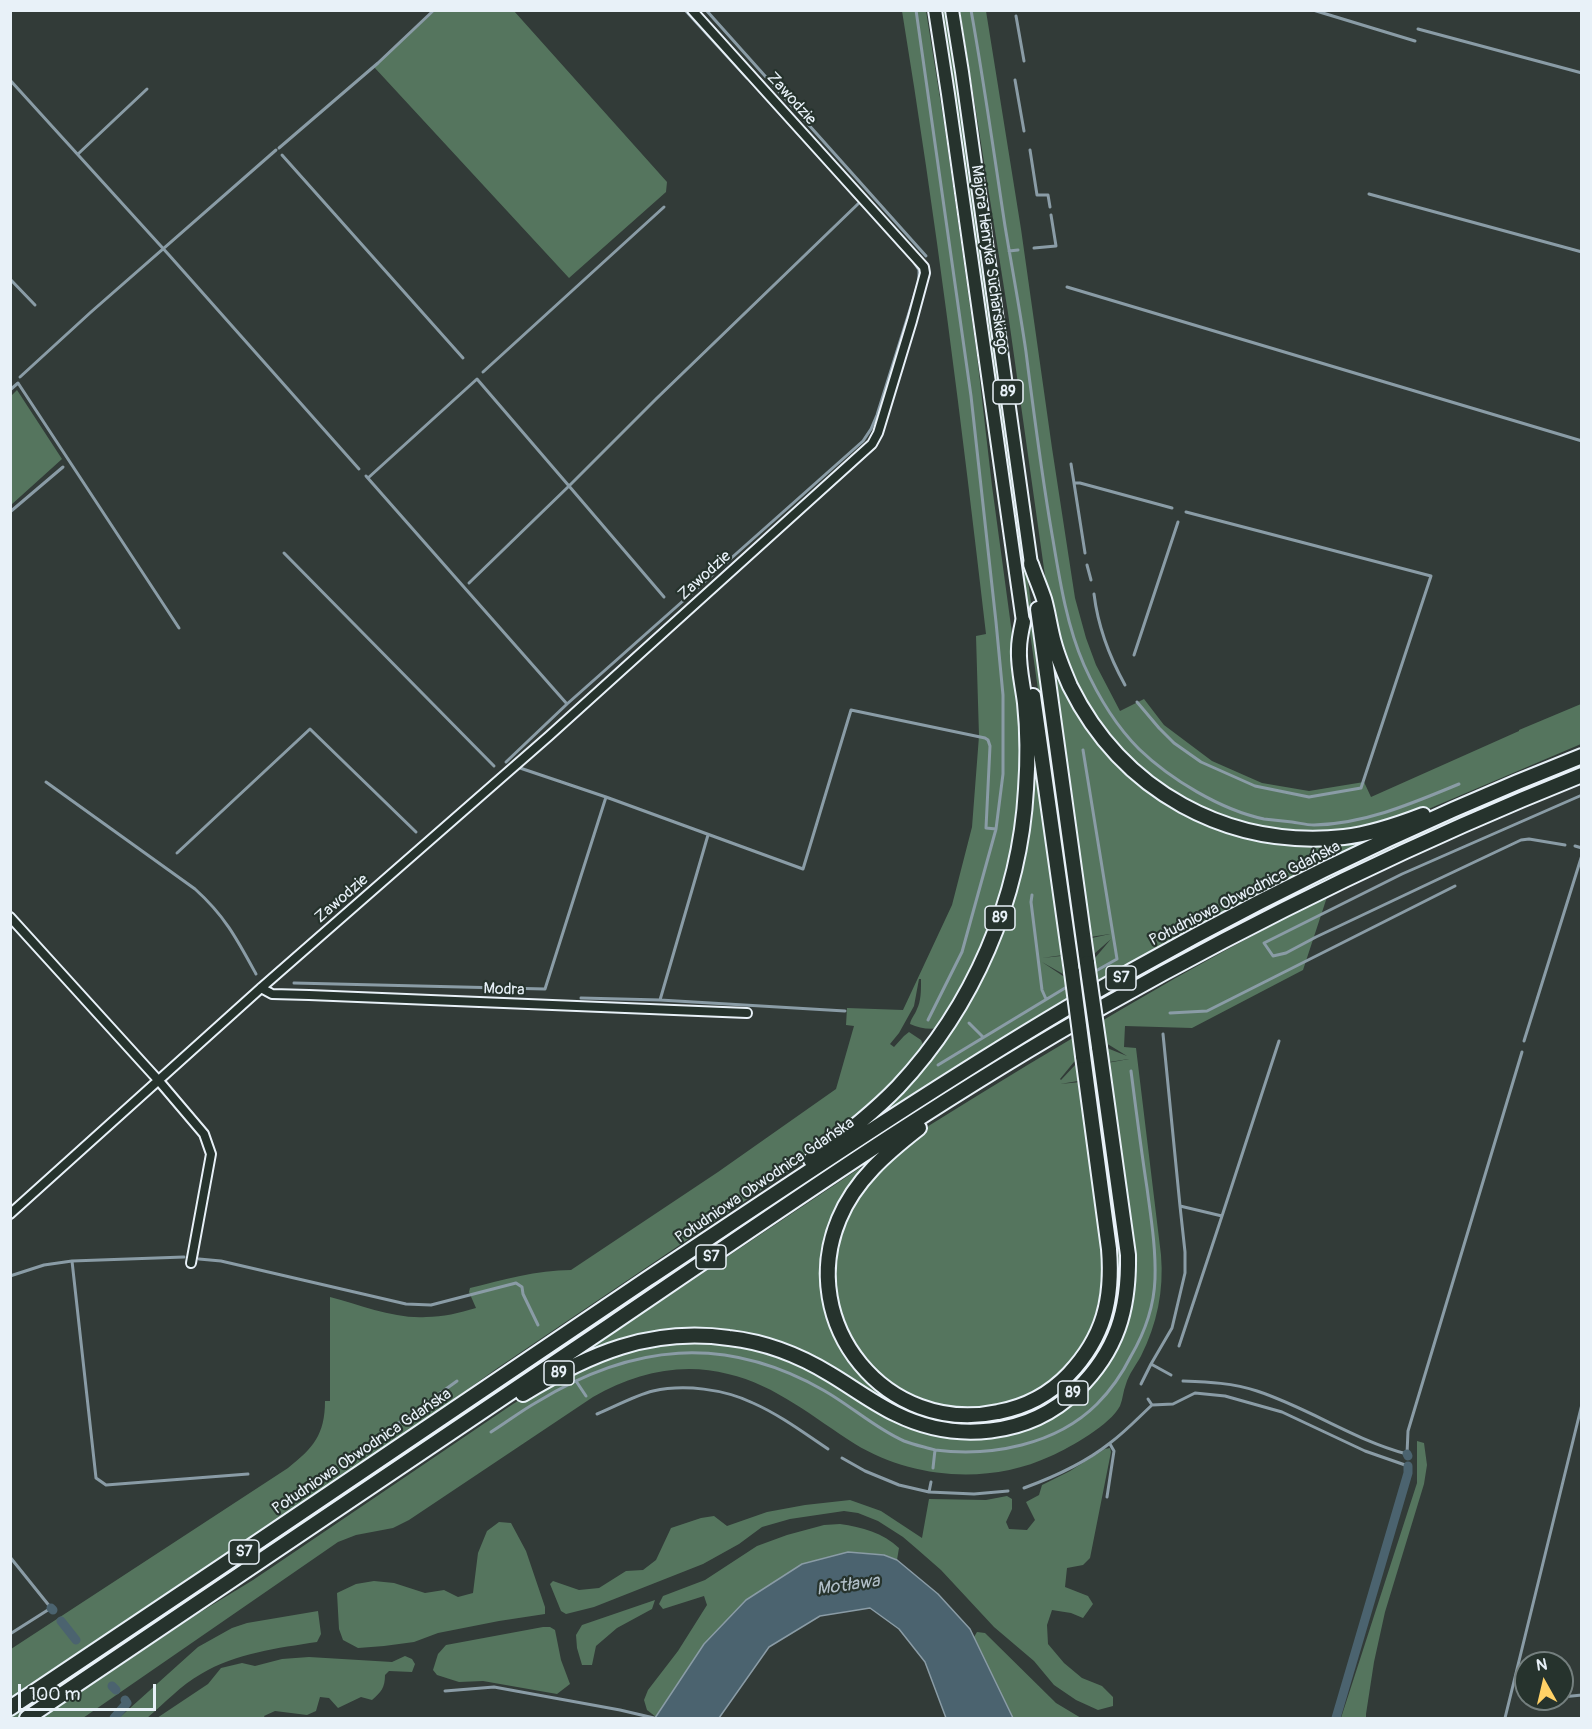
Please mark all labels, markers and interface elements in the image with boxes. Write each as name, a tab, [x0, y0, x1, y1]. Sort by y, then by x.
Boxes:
street label: Zawodzie	[762, 69, 820, 129]
street label: Majora Henryka Sucharskiego	[966, 164, 1012, 356]
road number: 89	[993, 380, 1023, 404]
street label: Zawodzie	[675, 547, 735, 605]
street label: Południowa Obwodnica Gdańska	[1146, 837, 1344, 951]
street label: Zawodzie	[311, 871, 373, 927]
road number: 89	[985, 906, 1015, 930]
road number: S7	[1106, 966, 1136, 990]
street label: Modra	[483, 980, 525, 1000]
street label: Południowa Obwodnica Gdańska	[672, 1114, 858, 1248]
road number: S7	[696, 1245, 726, 1269]
road number: 89	[544, 1361, 574, 1385]
road number: 89	[1058, 1381, 1088, 1405]
street label: Południowa Obwodnica Gdańska	[269, 1385, 455, 1519]
road number: S7	[229, 1540, 259, 1564]
water label: Motława	[815, 1571, 881, 1601]
north arrow	[1514, 1651, 1574, 1711]
text: N	[1535, 1655, 1549, 1676]
scale bar	[21, 1672, 159, 1710]
text: 100 m	[29, 1683, 81, 1706]

